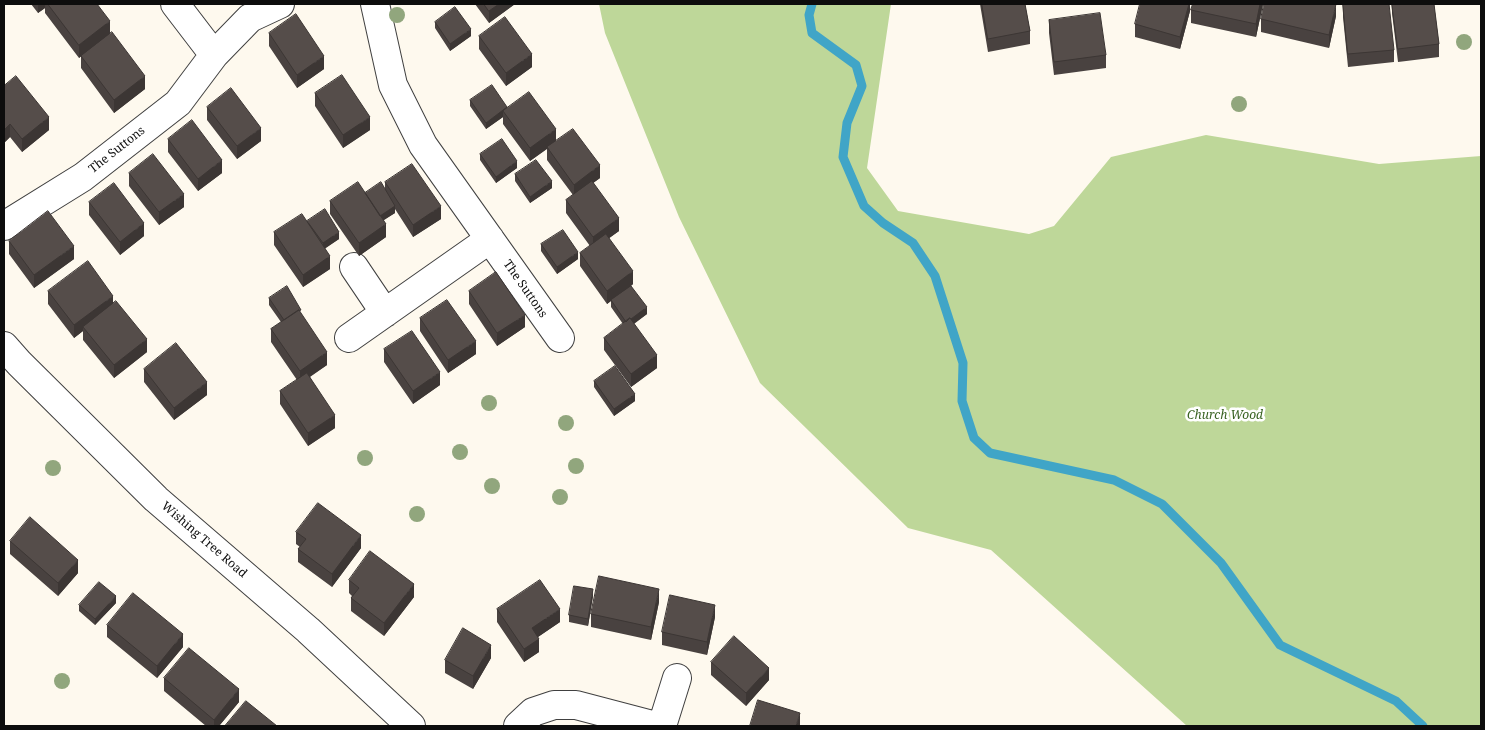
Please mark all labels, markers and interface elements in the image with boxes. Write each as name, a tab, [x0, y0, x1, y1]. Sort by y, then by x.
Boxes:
street label: The Suttons	[86, 124, 148, 176]
street label: The Suttons	[500, 257, 550, 321]
park label: Church Wood	[1187, 409, 1263, 423]
street label: Wishing Tree Road	[158, 499, 250, 581]

